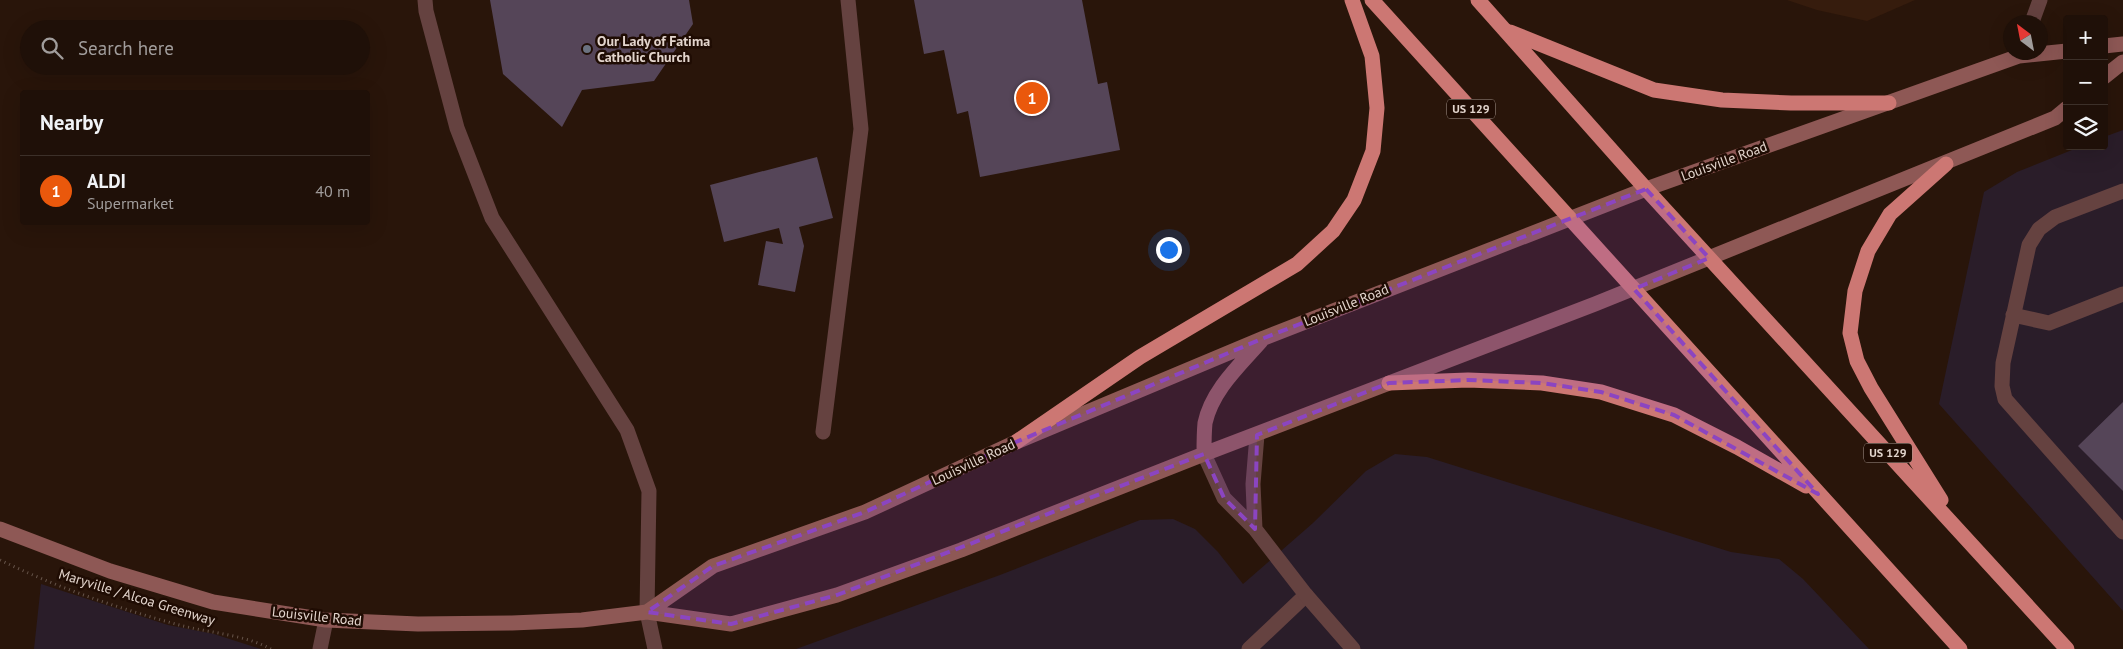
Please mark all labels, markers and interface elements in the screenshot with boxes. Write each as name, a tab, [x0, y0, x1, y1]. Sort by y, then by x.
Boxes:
north arrow	[2003, 15, 2048, 60]
map controls	[2063, 15, 2108, 150]
button: +	[2063, 15, 2108, 60]
search box	[20, 20, 370, 75]
place label: Our Lady of Fatima Catholic Church	[597, 32, 710, 66]
icon: search	[38, 34, 66, 62]
text: Search here	[78, 36, 174, 60]
marker: Our Lady of Fatima Catholic Church	[581, 43, 593, 55]
button: −	[2063, 60, 2108, 105]
pin: 1	[1016, 79, 1048, 117]
road number: US 129	[1447, 100, 1495, 118]
button: layers	[2063, 105, 2108, 150]
text: Nearby	[40, 109, 103, 136]
street label: Louisville Road	[1679, 137, 1769, 185]
text: ALDI	[87, 169, 126, 193]
text: 1	[51, 181, 61, 201]
text: 40 m	[315, 181, 350, 201]
text: Supermarket	[87, 193, 174, 213]
your location	[1156, 237, 1182, 263]
street label: Louisville Road	[1301, 280, 1391, 330]
street label: Louisville Road	[928, 435, 1018, 489]
road number: US 129	[1864, 443, 1912, 462]
street label: Maryville / Alcoa Greenway	[57, 565, 218, 629]
street label: Louisville Road	[271, 602, 363, 630]

